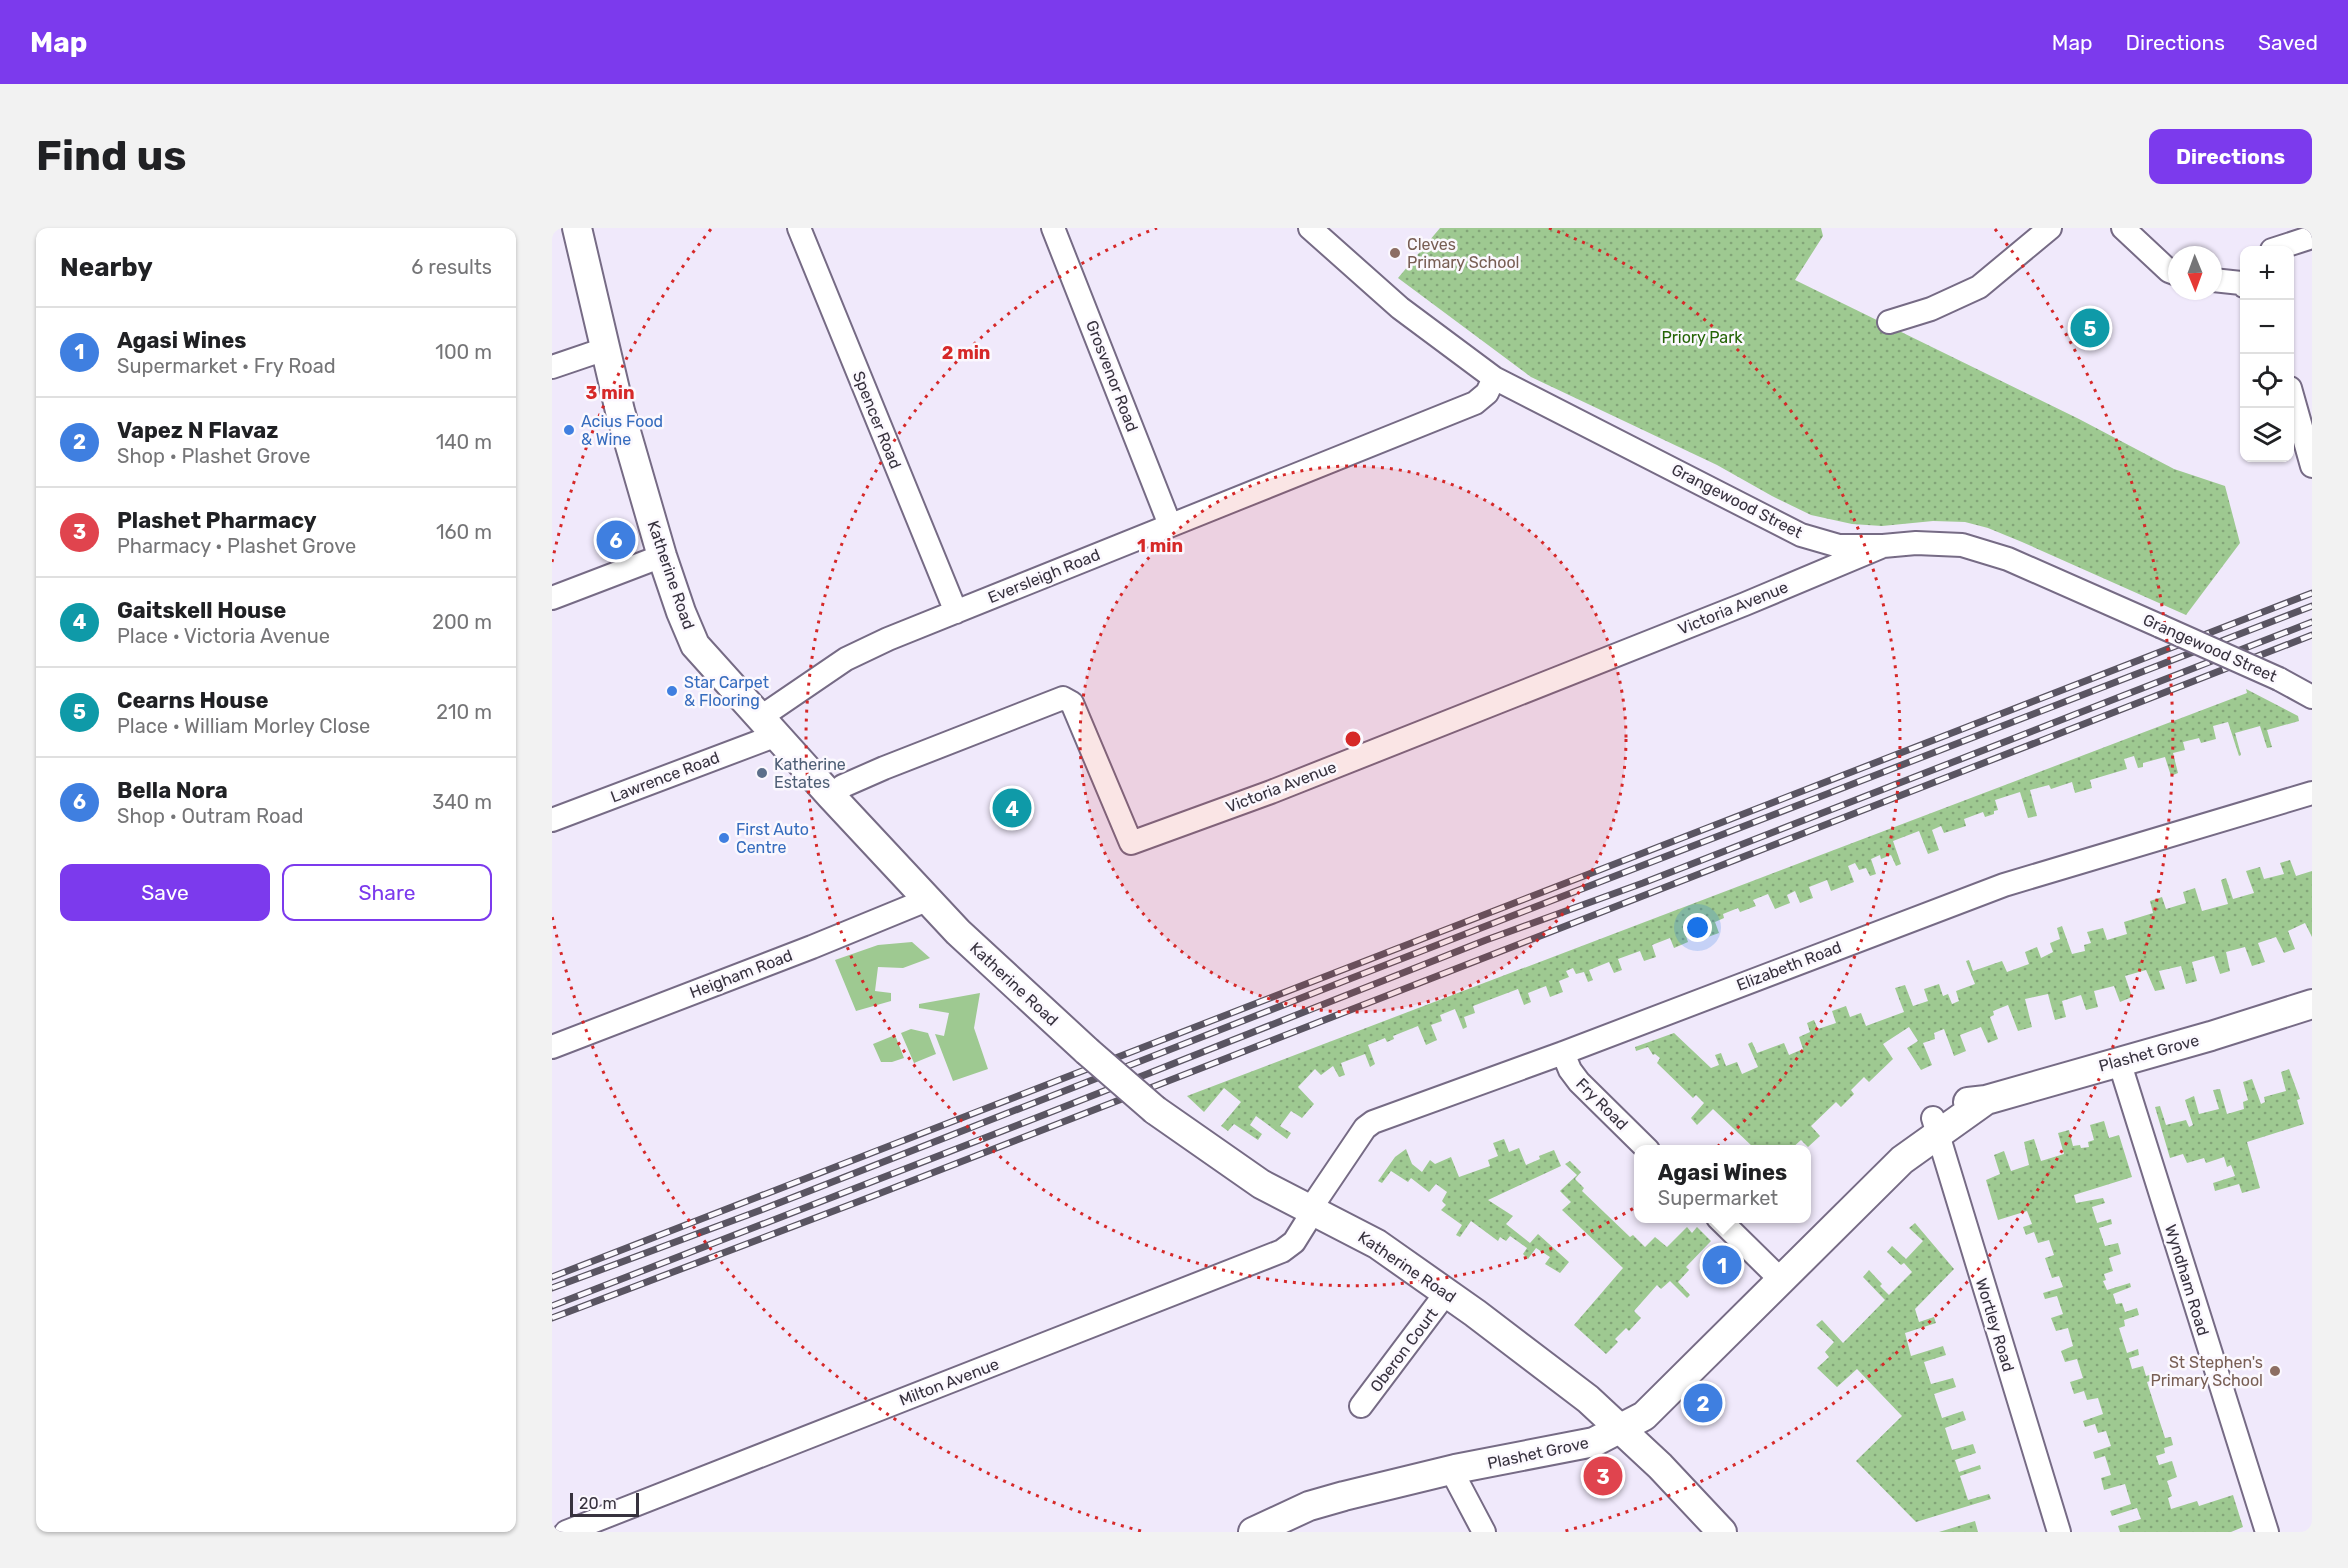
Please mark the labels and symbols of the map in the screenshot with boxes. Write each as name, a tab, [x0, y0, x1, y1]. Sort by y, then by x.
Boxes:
place label: Cleves Primary School	[1407, 235, 1519, 272]
marker: Cleves Primary School	[1388, 246, 1402, 260]
north arrow	[2168, 246, 2222, 300]
pin: 5	[2070, 306, 2110, 350]
street label: Grosvenor Road	[1082, 318, 1142, 434]
park label: Priory Park	[1661, 328, 1743, 347]
text: 2 min	[942, 342, 990, 364]
street label: Spencer Road	[849, 368, 905, 472]
text: 3 min	[586, 382, 634, 404]
place label: Acius Food & Wine	[581, 412, 663, 449]
marker: Acius Food & Wine	[562, 423, 576, 437]
street label: Grangewood Street	[1668, 460, 1806, 542]
pin: 6	[596, 518, 636, 562]
street label: Katherine Road	[644, 518, 698, 632]
text: 1 min	[1137, 535, 1183, 557]
street label: Eversleigh Road	[985, 545, 1103, 607]
street label: Victoria Avenue	[1675, 577, 1791, 639]
street label: Grangewood Street	[2140, 610, 2280, 686]
place label: Star Carpet & Flooring	[684, 673, 769, 710]
marker: Star Carpet & Flooring	[665, 684, 679, 698]
centre of rings	[1343, 729, 1363, 749]
street label: Lawrence Road	[608, 748, 722, 806]
place label: Katherine Estates	[774, 755, 846, 792]
street label: Victoria Avenue	[1223, 757, 1339, 817]
marker: Katherine Estates	[755, 766, 769, 780]
pin: 4	[992, 786, 1032, 830]
place label: First Auto Centre	[736, 820, 809, 857]
marker: First Auto Centre	[717, 831, 731, 845]
your location	[1683, 913, 1712, 942]
street label: Elizabeth Road	[1734, 937, 1844, 995]
street label: Katherine Road	[966, 938, 1062, 1030]
street label: Heigham Road	[687, 946, 795, 1002]
street label: Plashet Grove	[2097, 1030, 2201, 1076]
street label: Fry Road	[1572, 1074, 1632, 1134]
street label: Wyndham Road	[2161, 1222, 2213, 1338]
street label: Katherine Road	[1355, 1227, 1459, 1307]
pin: 1	[1702, 1242, 1742, 1288]
street label: Wortley Road	[1972, 1276, 2018, 1374]
street label: Oberon Court	[1366, 1304, 1442, 1396]
place label: St Stephen's Primary School	[2151, 1353, 2263, 1390]
street label: Milton Avenue	[897, 1354, 1002, 1410]
marker: St Stephen's Primary School	[2268, 1364, 2282, 1378]
pin: 2	[1684, 1380, 1722, 1426]
street label: Plashet Grove	[1486, 1433, 1590, 1473]
pin: 3	[1584, 1454, 1622, 1498]
scale bar	[570, 1490, 639, 1518]

